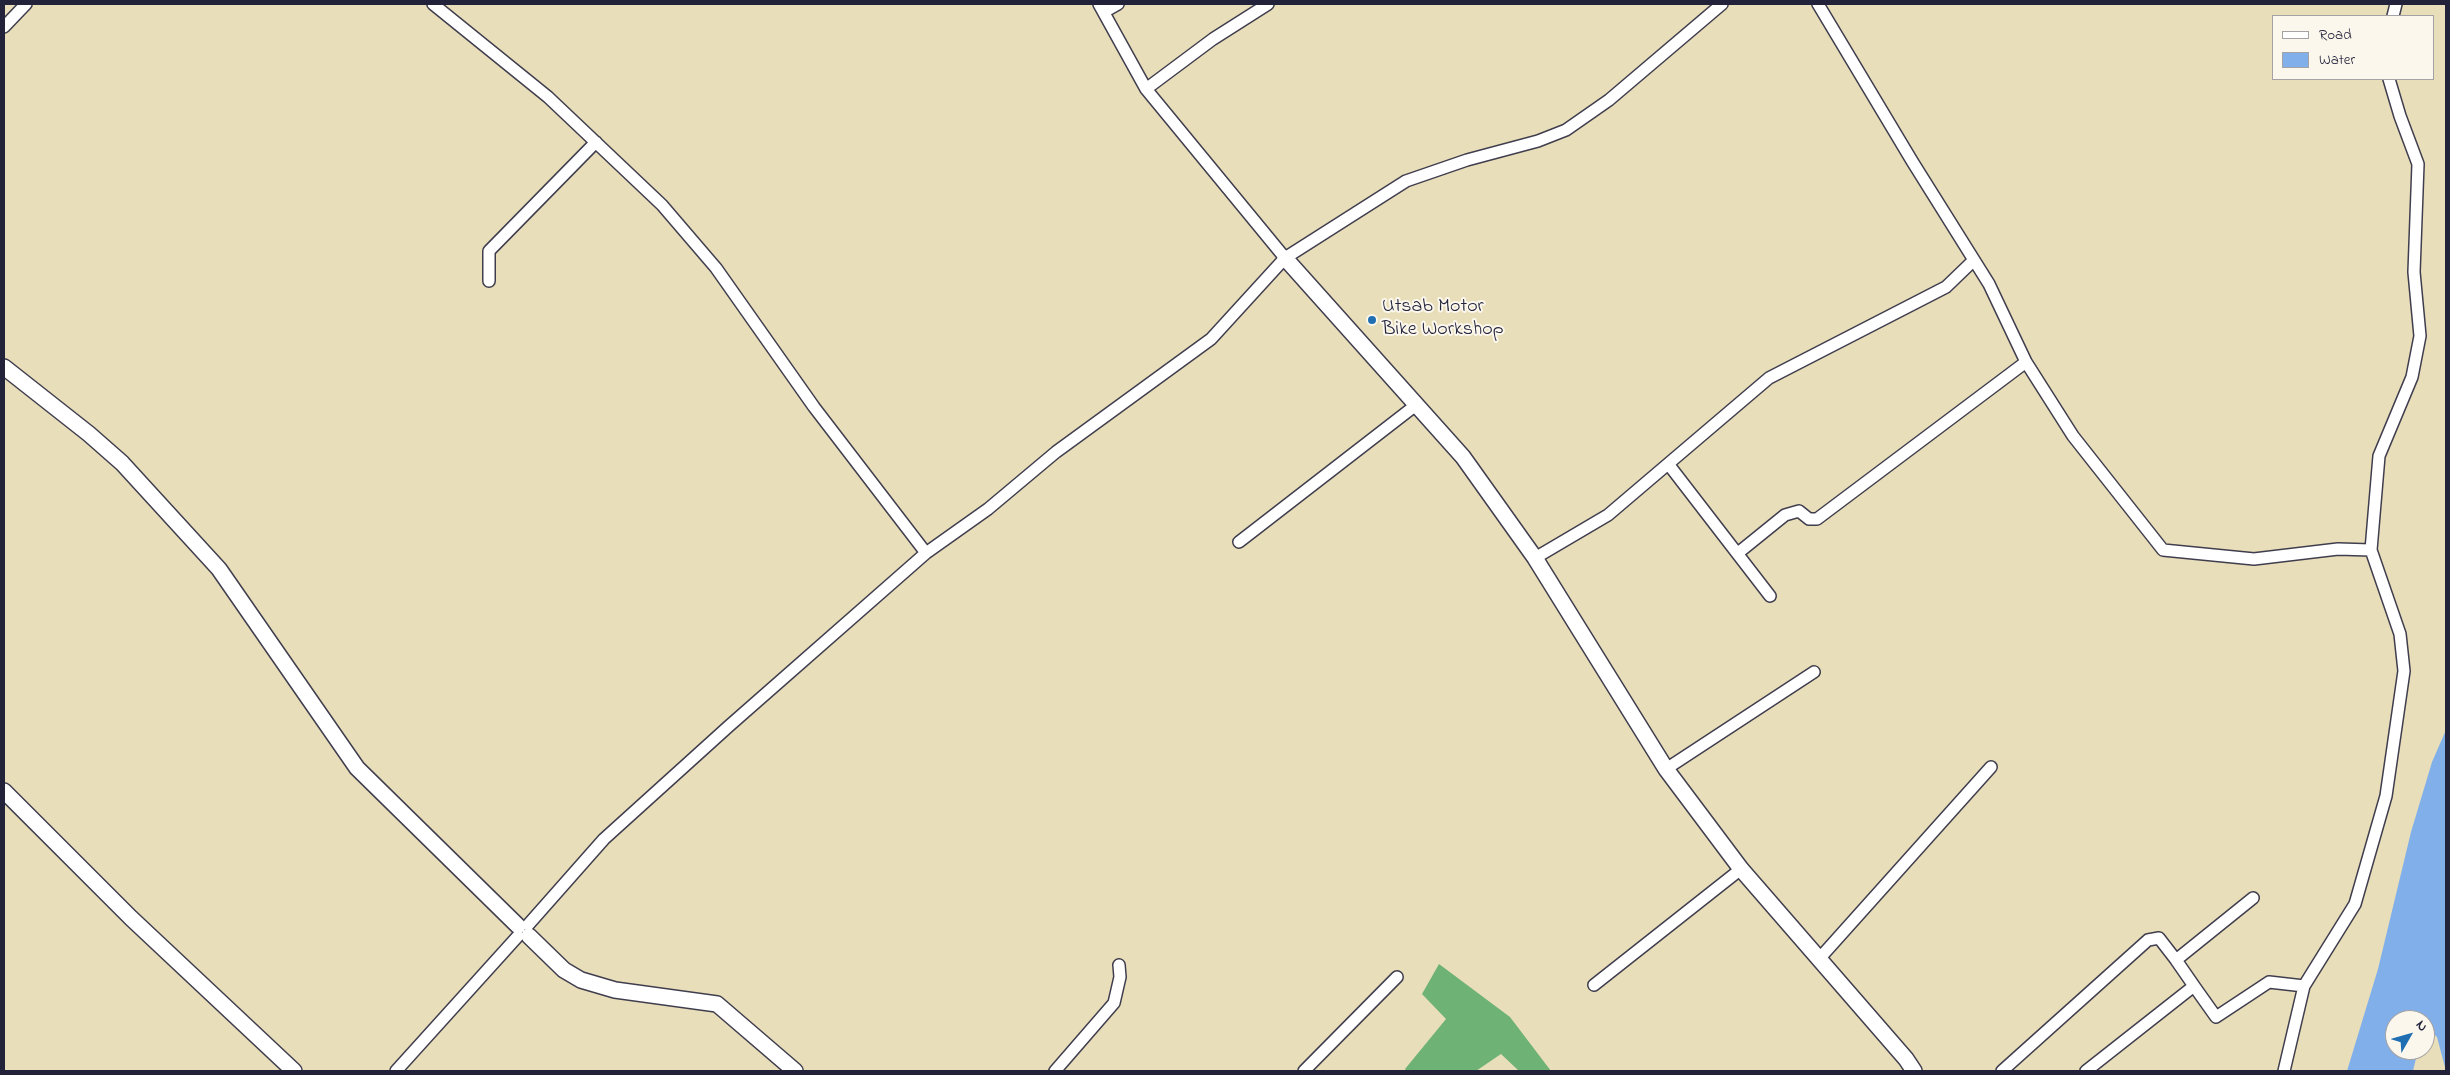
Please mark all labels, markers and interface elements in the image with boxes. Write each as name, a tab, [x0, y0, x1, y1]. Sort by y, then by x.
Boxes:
legend	[2272, 15, 2435, 80]
text: Road	[2319, 24, 2352, 46]
text: Water	[2319, 49, 2355, 71]
place label: Utsab Motor Bike Workshop	[1382, 296, 1504, 343]
marker: Utsab Motor Bike Workshop	[1366, 314, 1378, 326]
north arrow	[2385, 1010, 2435, 1060]
text: N	[2410, 1016, 2433, 1036]

